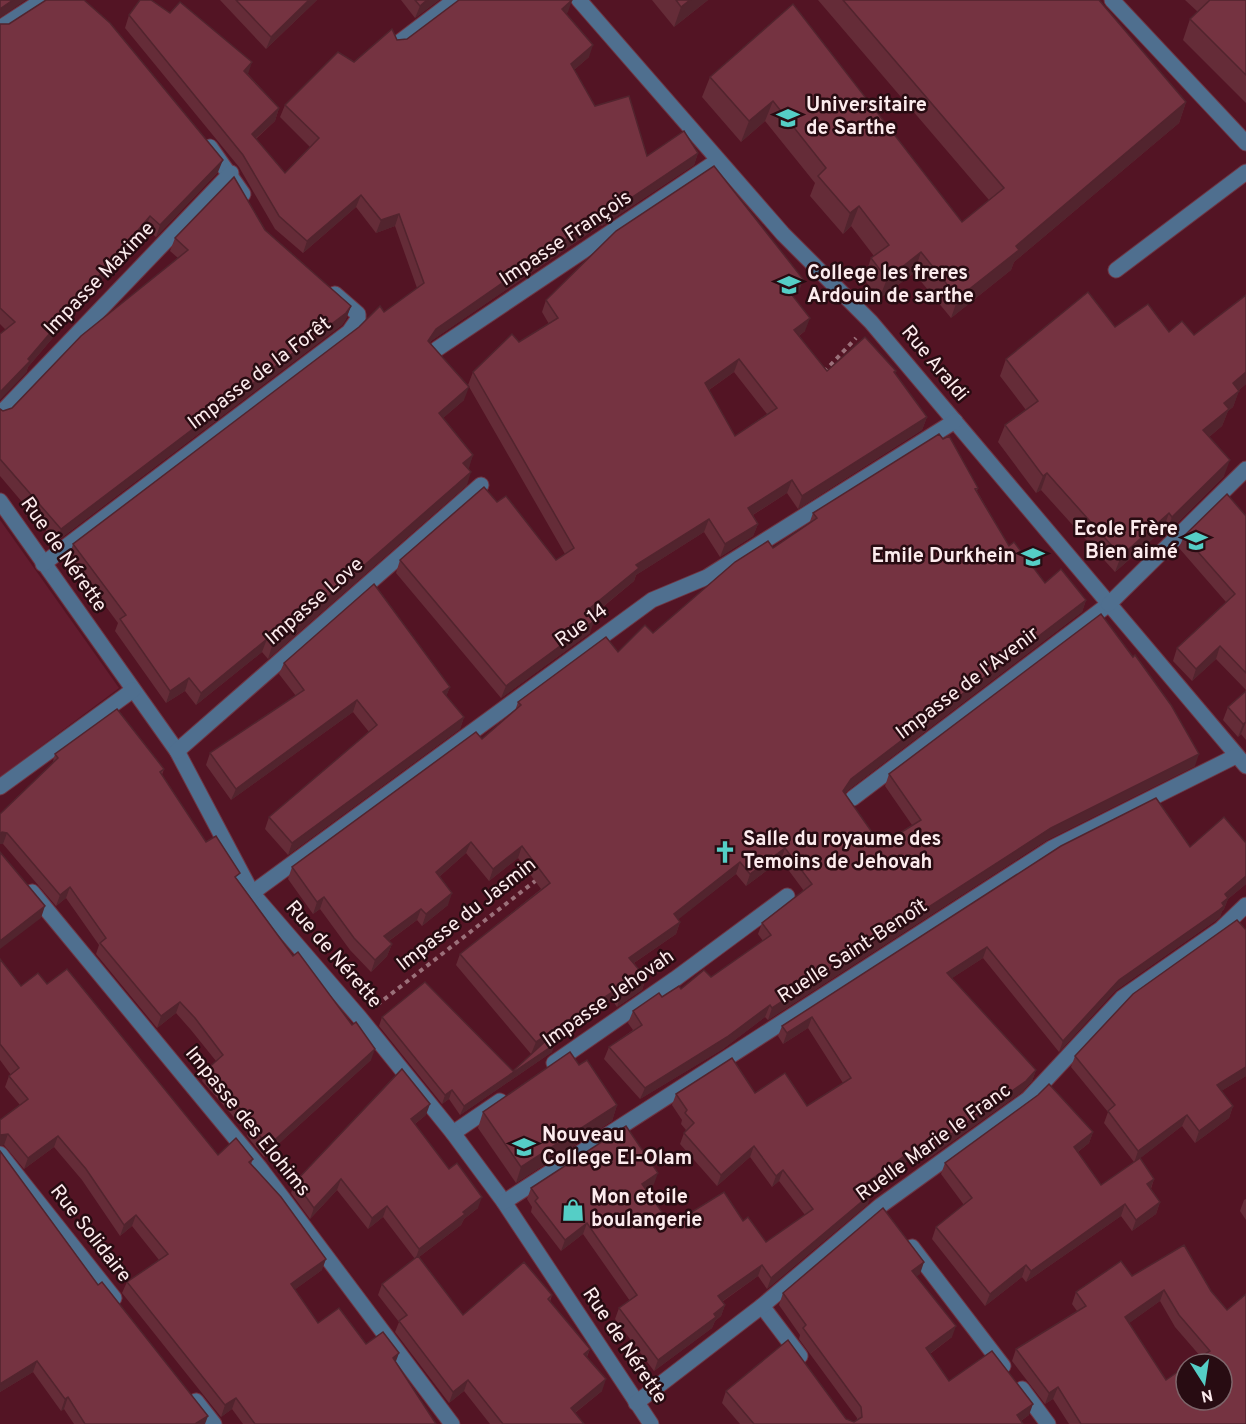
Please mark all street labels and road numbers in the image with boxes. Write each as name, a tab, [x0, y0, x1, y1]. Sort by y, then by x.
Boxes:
street label: Impasse François	[495, 185, 637, 293]
street label: Impasse Maxime	[39, 216, 161, 342]
street label: Impasse de la Forêt	[183, 312, 337, 436]
street label: Rue Araldi	[895, 320, 973, 408]
street label: Rue de Nérette	[14, 492, 112, 618]
street label: Impasse Love	[260, 552, 370, 652]
street label: Rue 14	[550, 598, 614, 654]
street label: Impasse de l'Avenir	[891, 621, 1045, 746]
street label: Impasse du Jasmin	[392, 852, 542, 978]
street label: Ruelle Saint-Benoît	[773, 894, 933, 1010]
street label: Rue de Nérette	[279, 896, 387, 1014]
street label: Impasse Jehovah	[538, 944, 680, 1054]
street label: Impasse des Elohims	[178, 1042, 316, 1202]
street label: Ruelle Marie le Franc	[851, 1078, 1017, 1208]
street label: Rue Solidaire	[44, 1180, 136, 1288]
street label: Rue de Nérette	[576, 1283, 672, 1409]

